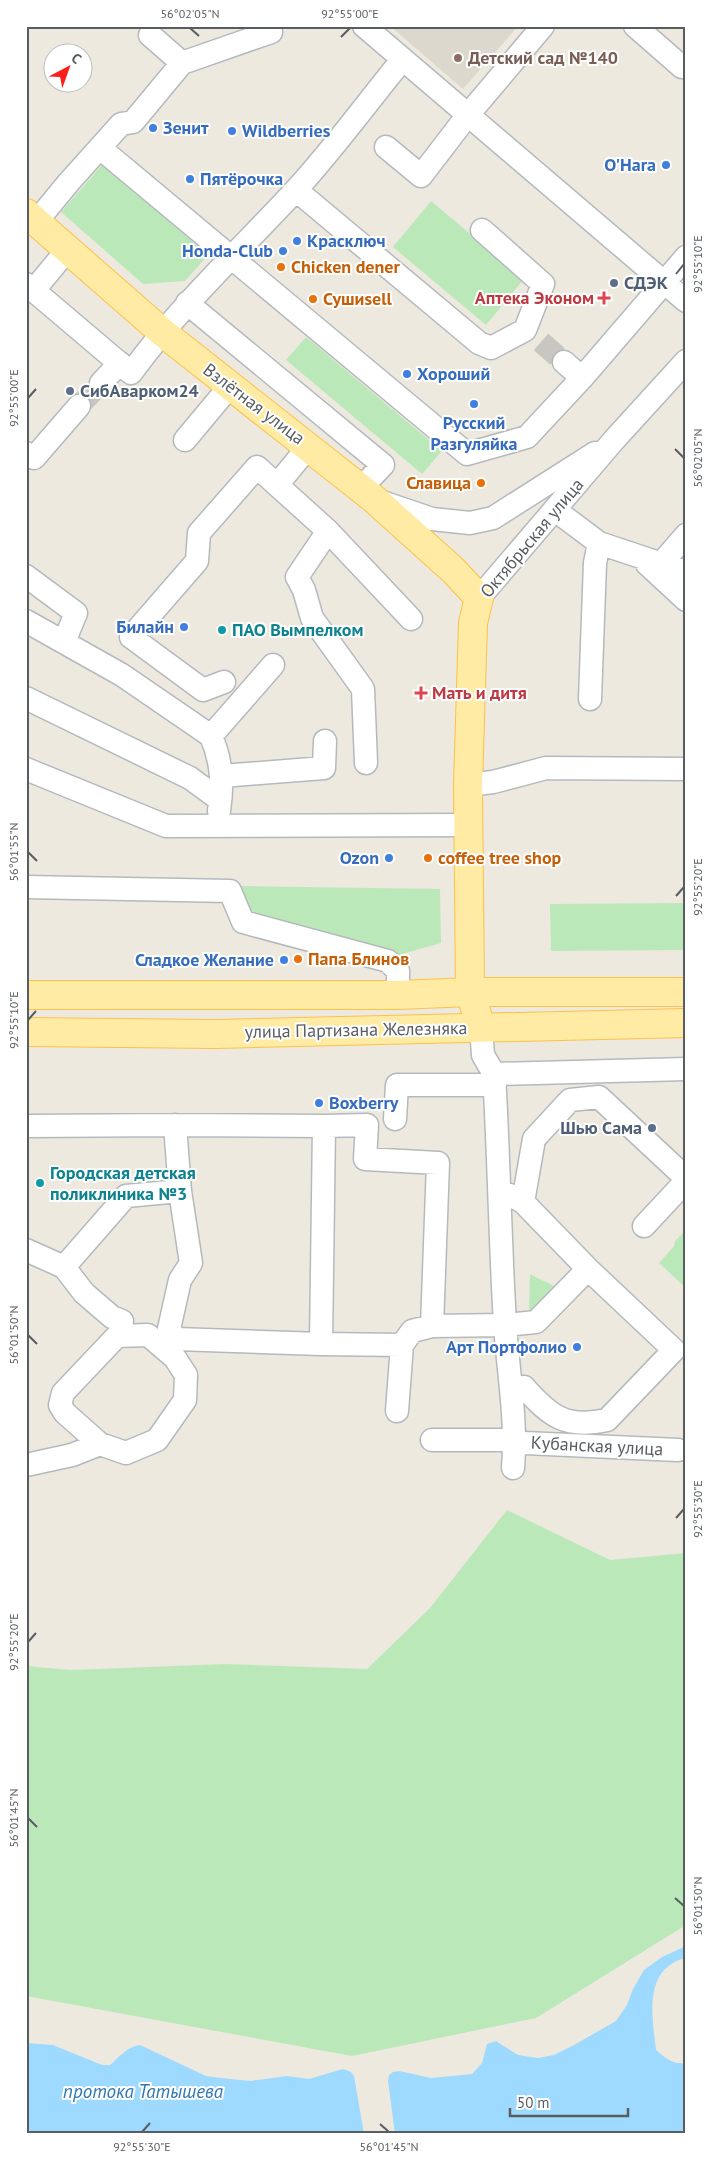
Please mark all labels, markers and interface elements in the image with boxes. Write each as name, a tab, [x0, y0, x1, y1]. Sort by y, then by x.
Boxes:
text: 56°02'05"N	[160, 6, 220, 21]
text: 92°55'00"E	[321, 6, 379, 21]
north arrow	[42, 42, 92, 92]
place label: Детский сад №140	[468, 46, 618, 69]
text: С	[68, 49, 86, 68]
marker: Детский сад №140	[452, 52, 464, 64]
place label: Зенит	[163, 116, 209, 139]
place label: Wildberries	[242, 119, 331, 142]
marker: Зенит	[147, 122, 159, 134]
marker: Wildberries	[226, 125, 238, 137]
place label: O'Hara	[604, 153, 656, 176]
marker: O'Hara	[660, 159, 672, 171]
place label: Пятёрочка	[200, 167, 283, 190]
marker: Пятёрочка	[184, 173, 196, 185]
place label: Красключ	[307, 229, 386, 252]
marker: Красключ	[291, 235, 303, 247]
text: 92°55'10"E	[690, 235, 705, 293]
place label: Honda-Club	[182, 239, 273, 262]
marker: Honda-Club	[277, 245, 289, 257]
place label: Chicken dener	[291, 255, 400, 278]
marker: Chicken dener	[275, 261, 287, 273]
place label: СДЭК	[624, 271, 668, 294]
marker: СДЭК	[608, 277, 620, 289]
place label: Аптека Эконом	[475, 286, 594, 309]
place label: Сушиsell	[323, 287, 392, 310]
marker: Аптека Эконом	[598, 292, 610, 304]
marker: Сушиsell	[307, 293, 319, 305]
street label: Взлётная улица	[199, 358, 310, 449]
place label: Хороший	[417, 362, 490, 385]
marker: Хороший	[401, 368, 413, 380]
text: 92°55'00"E	[6, 369, 21, 427]
place label: СибАварком24	[80, 379, 199, 402]
marker: СибАварком24	[64, 385, 76, 397]
marker: Русский Разгуляйка	[468, 398, 480, 410]
place label: Русский Разгуляйка	[430, 411, 518, 455]
text: 56°02'05"N	[690, 428, 705, 488]
place label: Славица	[406, 471, 471, 494]
street label: Октябрьская улица	[475, 473, 588, 602]
marker: Славица	[475, 477, 487, 489]
place label: Билайн	[116, 615, 174, 638]
place label: ПАО Вымпелком	[232, 618, 364, 641]
marker: Билайн	[178, 621, 190, 633]
marker: ПАО Вымпелком	[216, 624, 228, 636]
place label: Мать и дитя	[432, 681, 527, 704]
marker: Мать и дитя	[414, 686, 428, 700]
text: 56°01'55"N	[6, 822, 21, 882]
place label: Ozon	[340, 846, 379, 869]
place label: coffee tree shop	[438, 846, 562, 869]
marker: Ozon	[383, 852, 395, 864]
marker: coffee tree shop	[422, 852, 434, 864]
text: 92°55'20"E	[690, 858, 705, 916]
place label: Папа Блинов	[308, 947, 409, 970]
place label: Сладкое Желание	[135, 948, 274, 971]
marker: Папа Блинов	[292, 953, 304, 965]
marker: Сладкое Желание	[278, 954, 290, 966]
text: 92°55'10"E	[6, 991, 21, 1049]
street label: улица Партизана Железняка	[244, 1016, 468, 1043]
place label: Boxberry	[329, 1091, 399, 1114]
marker: Boxberry	[313, 1097, 325, 1109]
place label: Шью Сама	[560, 1116, 642, 1139]
marker: Шью Сама	[646, 1122, 658, 1134]
place label: Городская детская поликлиника №3	[50, 1161, 196, 1205]
marker: Городская детская поликлиника №3	[34, 1177, 46, 1189]
text: 56°01'50"N	[6, 1305, 21, 1365]
place label: Арт Портфолио	[446, 1335, 567, 1358]
marker: Арт Портфолио	[571, 1341, 583, 1353]
street label: Кубанская улица	[530, 1431, 664, 1460]
text: 92°55'30"E	[690, 1480, 705, 1538]
text: 92°55'20"E	[6, 1613, 21, 1671]
text: 56°01'45"N	[6, 1788, 21, 1848]
text: 56°01'50"N	[690, 1876, 705, 1936]
water label: протока Татышева	[63, 2079, 224, 2103]
scale bar	[510, 2085, 627, 2117]
text: 50 m	[517, 2093, 550, 2112]
text: 92°55'30"E	[113, 2139, 171, 2154]
text: 56°01'45"N	[359, 2139, 419, 2154]

